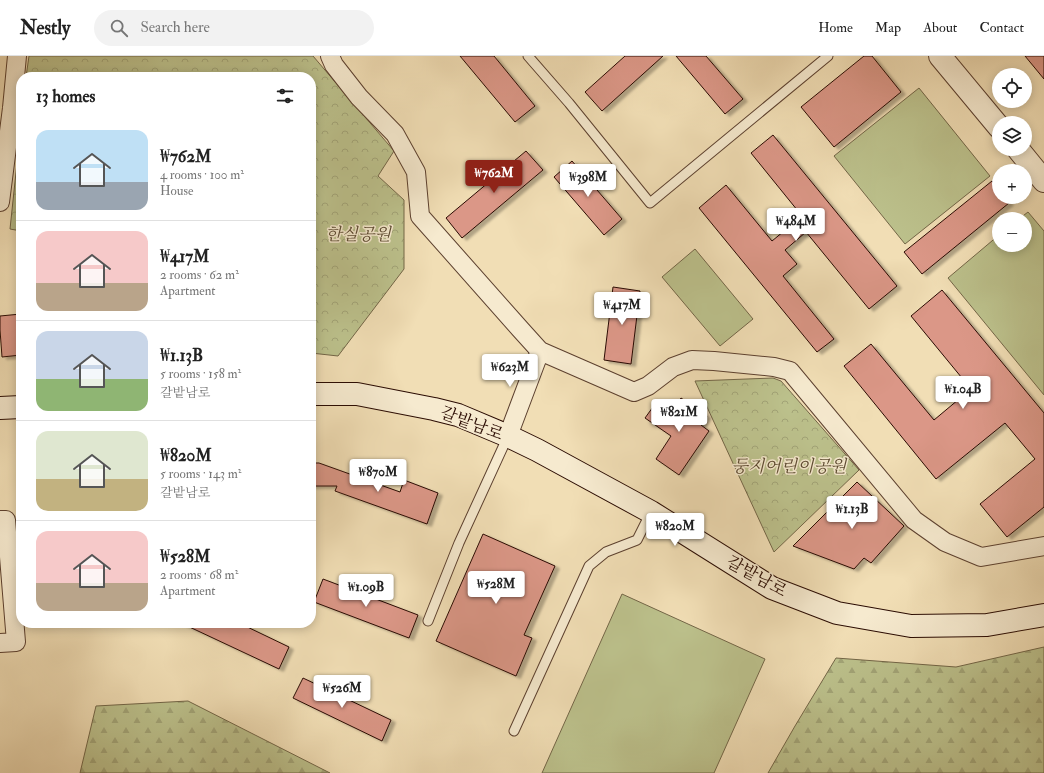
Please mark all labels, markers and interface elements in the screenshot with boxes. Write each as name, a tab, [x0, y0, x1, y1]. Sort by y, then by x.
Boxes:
search box	[94, 10, 374, 46]
text: Nestly	[20, 16, 70, 40]
icon: search	[108, 17, 130, 39]
text: Search here	[140, 18, 210, 37]
text: Home	[818, 19, 853, 36]
text: Map	[875, 19, 901, 36]
text: About	[923, 19, 957, 36]
text: Contact	[979, 19, 1024, 36]
map controls	[992, 68, 1032, 252]
button: locate	[992, 68, 1032, 108]
icon: filters	[274, 85, 296, 107]
text: 13 homes	[36, 86, 95, 107]
button: layers	[992, 116, 1032, 156]
icon: home	[68, 146, 116, 194]
text: ₩762M	[160, 146, 211, 167]
pin: ₩762M	[466, 160, 522, 194]
pin: ₩398M	[560, 164, 616, 198]
button: +	[992, 164, 1032, 204]
text: ₩762M	[474, 165, 514, 181]
text: 4 rooms · 100 m²	[160, 167, 244, 183]
text: ₩398M	[569, 169, 607, 185]
text: House	[160, 183, 193, 199]
pin: ₩484M	[768, 208, 824, 242]
button: −	[992, 212, 1032, 252]
text: ₩484M	[776, 213, 816, 229]
park label: 한실공원	[325, 224, 392, 245]
text: ₩417M	[160, 246, 210, 267]
icon: home	[68, 247, 116, 295]
text: 2 rooms · 62 m²	[160, 267, 239, 283]
text: Apartment	[160, 283, 216, 299]
pin: ₩417M	[594, 292, 650, 326]
text: ₩417M	[603, 297, 641, 313]
text: ₩1.13B	[160, 345, 203, 366]
icon: home	[68, 347, 116, 395]
pin: ₩623M	[482, 354, 538, 388]
text: ₩623M	[491, 359, 529, 375]
text: 5 rooms · 158 m²	[160, 366, 241, 382]
pin: ₩1.04B	[930, 376, 996, 410]
text: ₩1.04B	[945, 381, 981, 397]
text: 갈밭남로	[160, 385, 210, 401]
pin: ₩821M	[651, 399, 707, 433]
street label: 갈밭남로	[437, 402, 507, 445]
text: ₩821M	[660, 404, 698, 420]
text: ₩820M	[160, 445, 212, 466]
icon: home	[68, 447, 116, 495]
park label: 둥지어린이공원	[732, 456, 848, 477]
pin: ₩870M	[350, 459, 406, 493]
text: ₩870M	[359, 464, 397, 480]
text: 5 rooms · 143 m²	[160, 466, 241, 482]
text: 갈밭남로	[160, 485, 210, 501]
pin: ₩1.13B	[819, 496, 885, 530]
text: ₩1.13B	[836, 501, 868, 517]
pin: ₩820M	[647, 513, 703, 547]
text: ₩820M	[655, 518, 695, 534]
text: ₩528M	[160, 546, 210, 567]
icon: home	[68, 547, 116, 595]
street label: 갈밭남로	[723, 551, 791, 602]
text: 2 rooms · 68 m²	[160, 567, 238, 583]
pin: ₩528M	[468, 571, 524, 605]
pin: ₩1.09B	[333, 574, 399, 608]
text: ₩528M	[477, 576, 515, 592]
text: ₩1.09B	[348, 579, 384, 595]
text: Apartment	[160, 583, 216, 599]
pin: ₩526M	[314, 675, 370, 709]
text: ₩526M	[322, 680, 362, 696]

